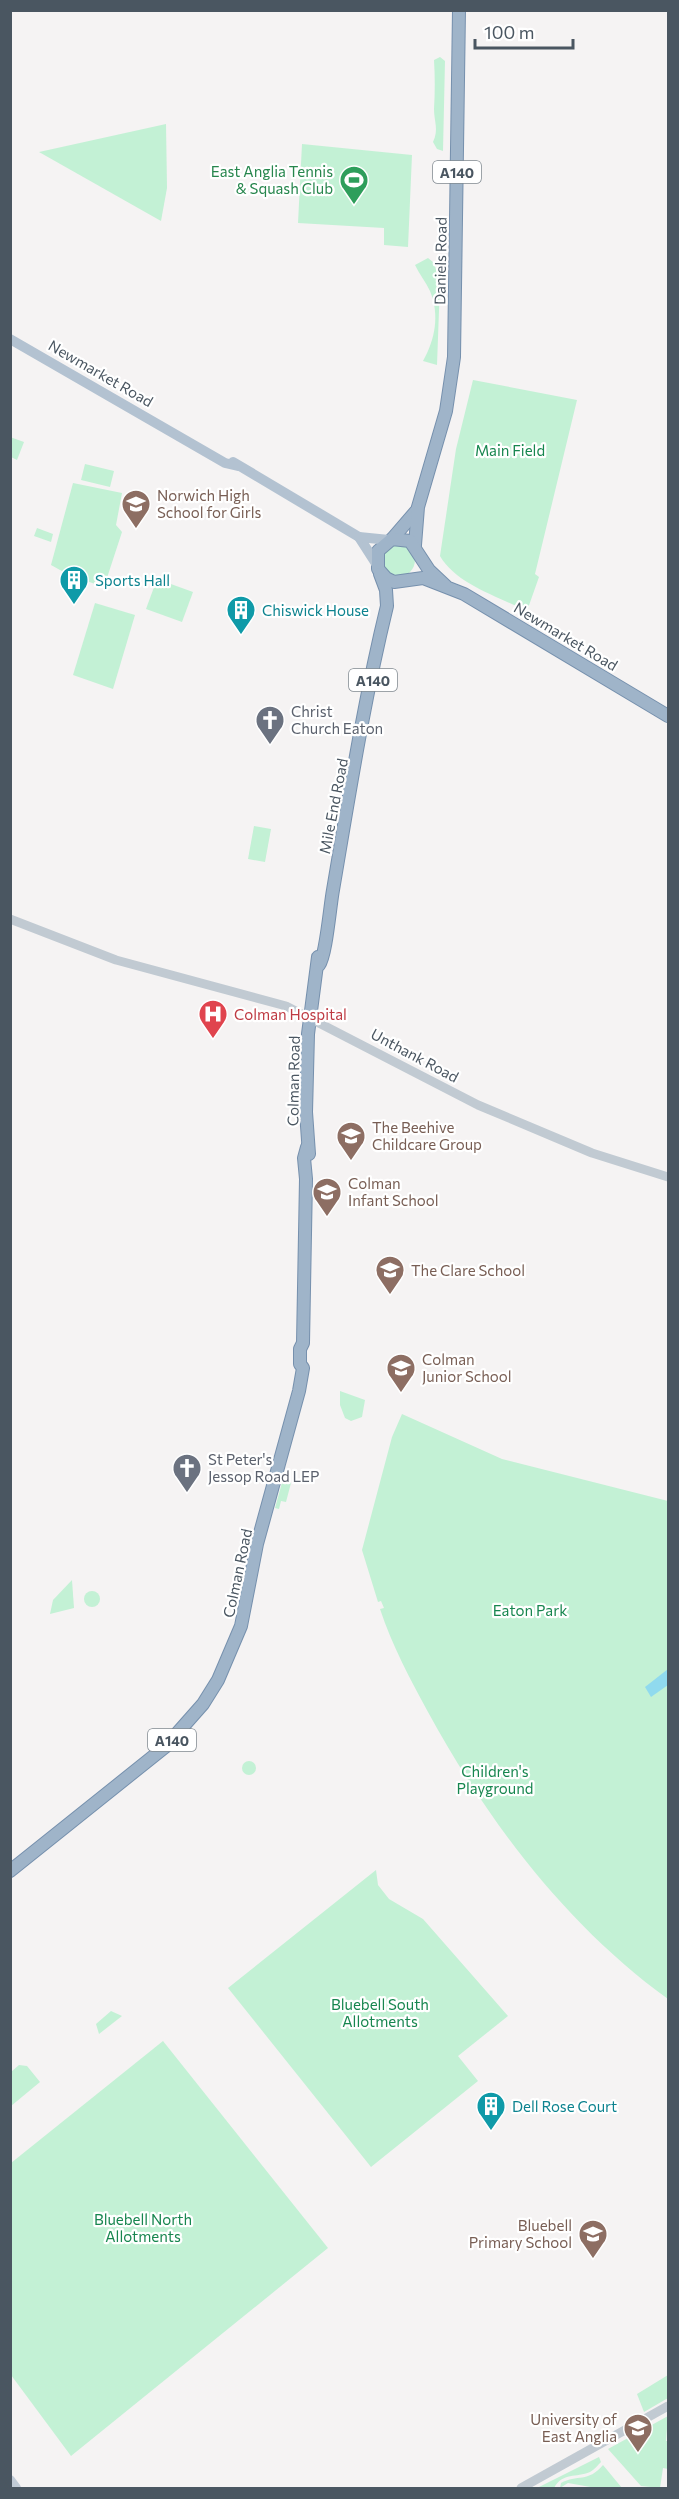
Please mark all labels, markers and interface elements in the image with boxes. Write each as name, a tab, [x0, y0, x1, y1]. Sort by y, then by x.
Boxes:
scale bar	[475, 12, 572, 50]
text: 100 m	[484, 21, 534, 43]
road number: A140	[433, 161, 481, 183]
place label: East Anglia Tennis & Squash Club	[211, 162, 333, 197]
sports icon: East Anglia Tennis & Squash Club	[338, 164, 370, 206]
street label: Daniels Road	[430, 217, 450, 305]
street label: Newmarket Road	[46, 336, 156, 410]
park label: Main Field	[475, 441, 545, 459]
place label: Norwich High School for Girls	[157, 486, 261, 521]
school or university icon: Norwich High School for Girls	[120, 488, 152, 530]
building icon: Sports Hall	[58, 564, 90, 606]
place label: Sports Hall	[95, 571, 170, 589]
building icon: Chiswick House	[225, 594, 257, 636]
street label: Newmarket Road	[511, 598, 621, 674]
place label: Chiswick House	[262, 601, 369, 619]
road number: A140	[349, 669, 397, 691]
place label: Christ Church Eaton	[291, 702, 383, 737]
church icon: Christ Church Eaton	[254, 704, 286, 746]
street label: Mile End Road	[315, 757, 351, 855]
hospital icon: Colman Hospital	[197, 998, 229, 1040]
place label: Colman Hospital	[234, 1005, 347, 1023]
street label: Unthank Road	[368, 1024, 462, 1086]
street label: Colman Road	[283, 1036, 303, 1126]
place label: The Beehive Childcare Group	[372, 1118, 482, 1153]
school or university icon: The Beehive Childcare Group	[335, 1120, 367, 1162]
place label: Colman Infant School	[348, 1174, 439, 1209]
school or university icon: Colman Infant School	[311, 1176, 343, 1218]
school or university icon: The Clare School	[374, 1254, 406, 1296]
place label: The Clare School	[411, 1261, 525, 1279]
place label: Colman Junior School	[422, 1350, 512, 1385]
school or university icon: Colman Junior School	[385, 1352, 417, 1394]
place label: St Peter's Jessop Road LEP	[208, 1450, 319, 1485]
church icon: St Peter's Jessop Road LEP	[171, 1452, 203, 1494]
street label: Colman Road	[219, 1527, 255, 1619]
park label: Eaton Park	[493, 1601, 567, 1619]
road number: A140	[148, 1729, 196, 1751]
park label: Children's Playground	[457, 1762, 533, 1797]
park label: Bluebell South Allotments	[331, 1995, 429, 2030]
building icon: Dell Rose Court	[475, 2090, 507, 2132]
place label: Dell Rose Court	[512, 2097, 617, 2115]
park label: Bluebell North Allotments	[94, 2210, 192, 2245]
place label: Bluebell Primary School	[469, 2216, 572, 2251]
school or university icon: Bluebell Primary School	[577, 2218, 609, 2260]
place label: University of East Anglia	[530, 2410, 617, 2445]
school or university icon: University of East Anglia	[622, 2412, 654, 2454]

